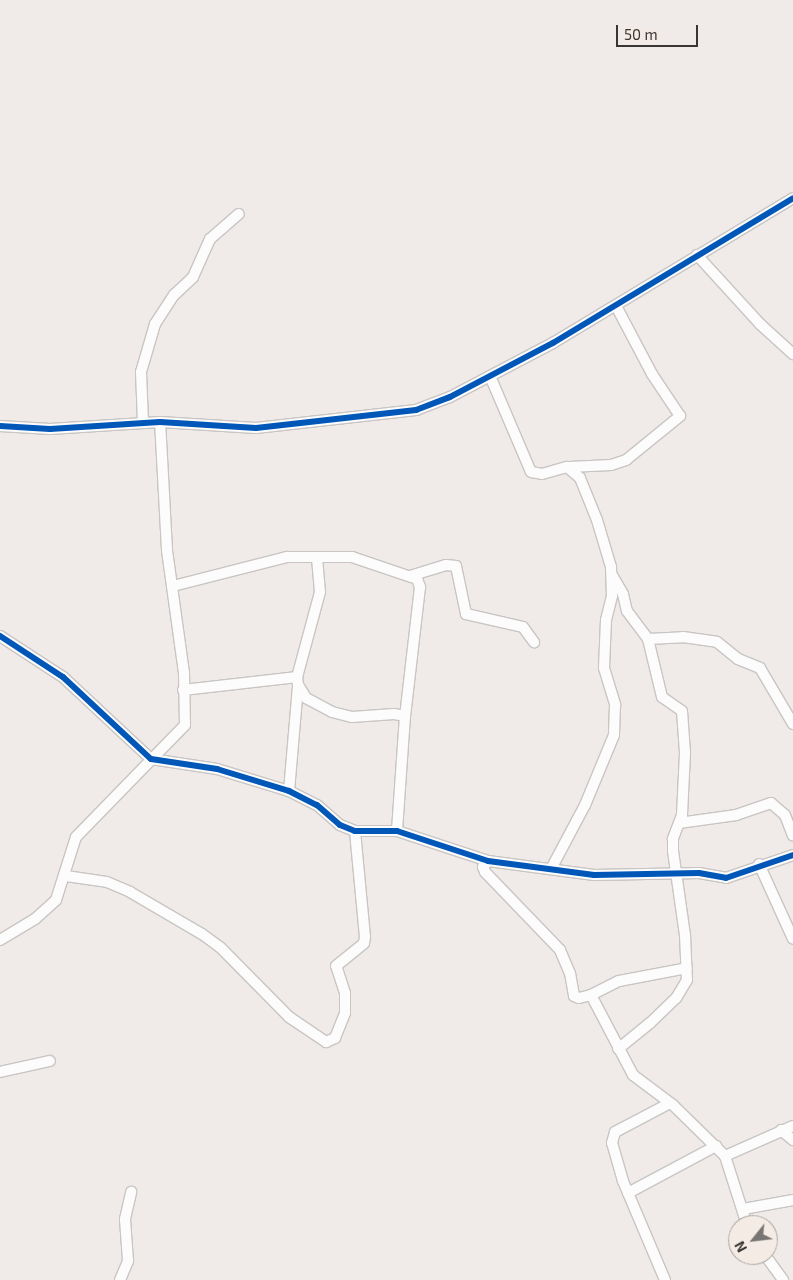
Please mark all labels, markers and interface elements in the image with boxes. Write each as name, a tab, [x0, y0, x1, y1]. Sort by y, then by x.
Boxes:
scale bar	[618, 15, 700, 47]
text: 50 m	[624, 25, 658, 43]
north arrow	[728, 1215, 778, 1265]
text: N	[730, 1238, 750, 1256]

